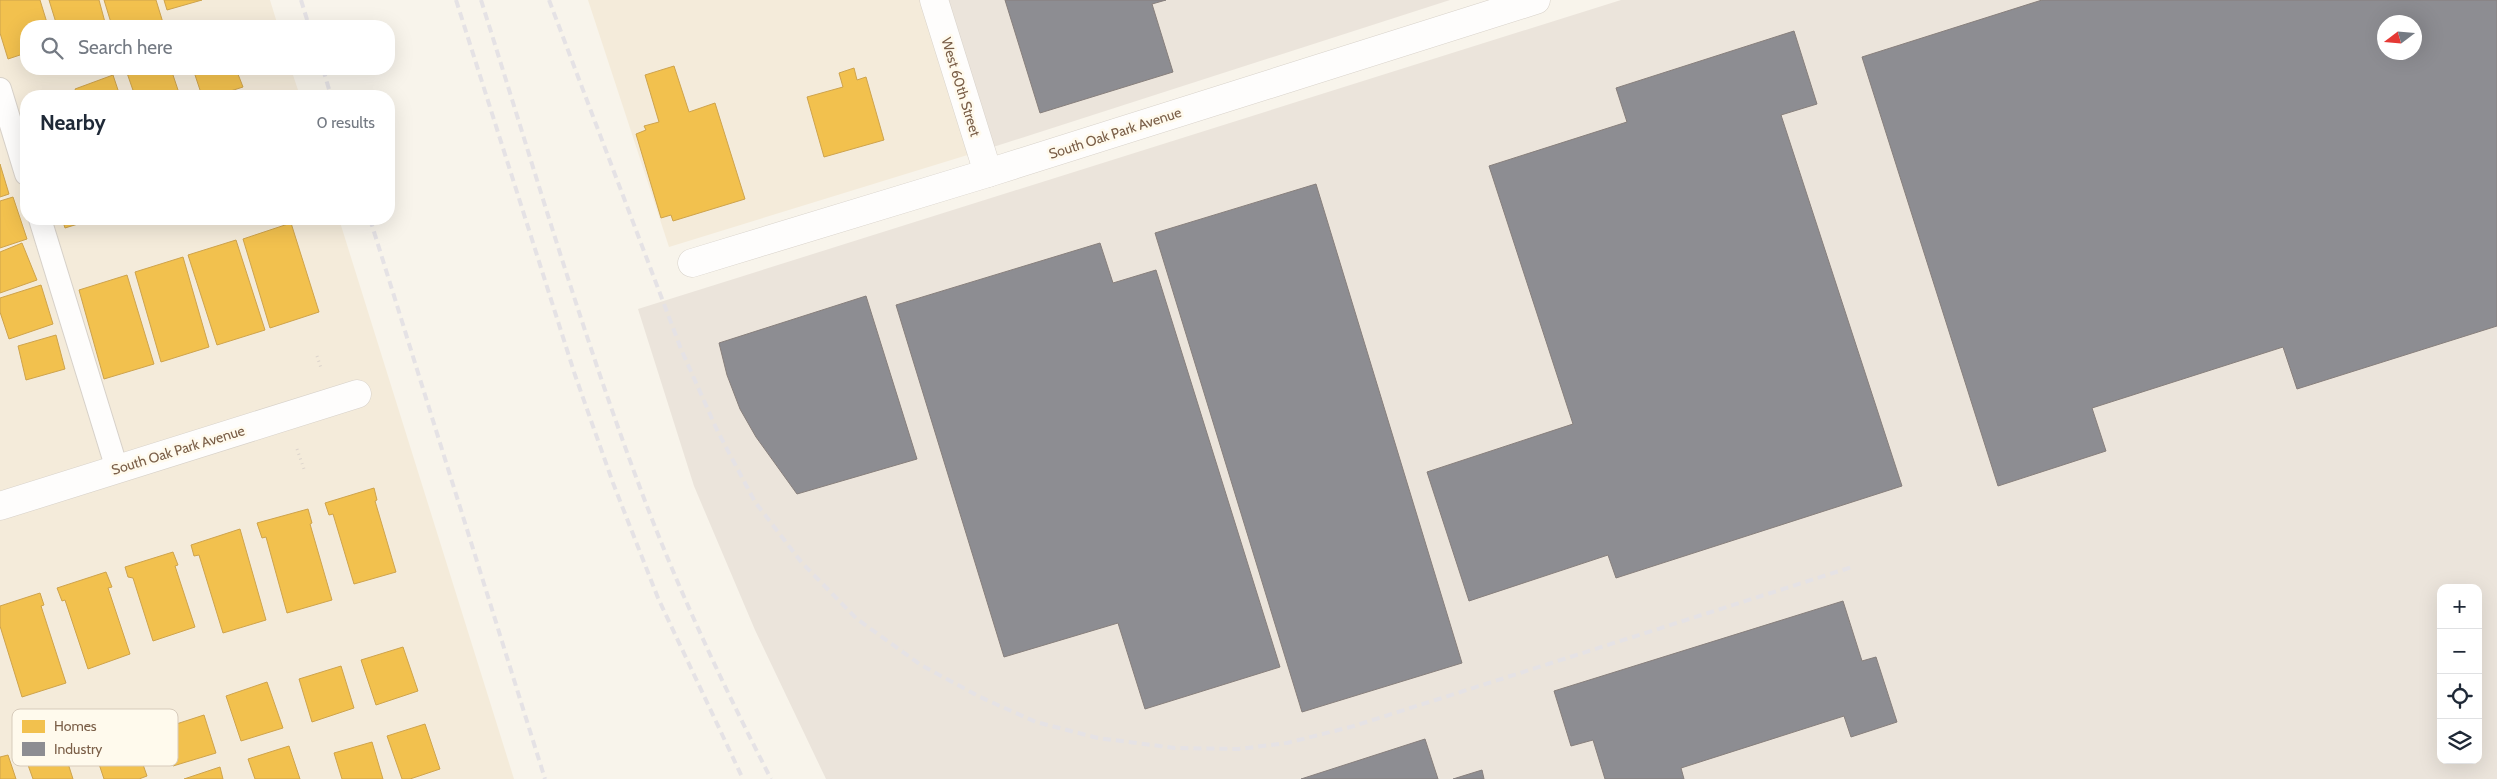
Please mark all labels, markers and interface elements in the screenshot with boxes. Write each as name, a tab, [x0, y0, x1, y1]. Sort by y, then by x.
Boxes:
north arrow	[2377, 15, 2422, 60]
search box	[20, 20, 395, 75]
icon: search	[38, 34, 66, 62]
street label: West 60th Street	[937, 35, 985, 139]
text: Search here	[78, 36, 172, 59]
street label: South Oak Park Avenue	[1046, 103, 1184, 163]
text: Nearby	[40, 110, 106, 135]
text: 0 results	[316, 113, 375, 132]
street label: South Oak Park Avenue	[109, 421, 247, 479]
map controls	[2437, 584, 2482, 764]
button: +	[2437, 584, 2482, 629]
button: −	[2437, 629, 2482, 674]
button: locate	[2437, 674, 2482, 719]
legend	[12, 709, 178, 766]
text: Homes	[54, 717, 97, 735]
button: layers	[2437, 719, 2482, 764]
text: Industry	[54, 740, 102, 758]

